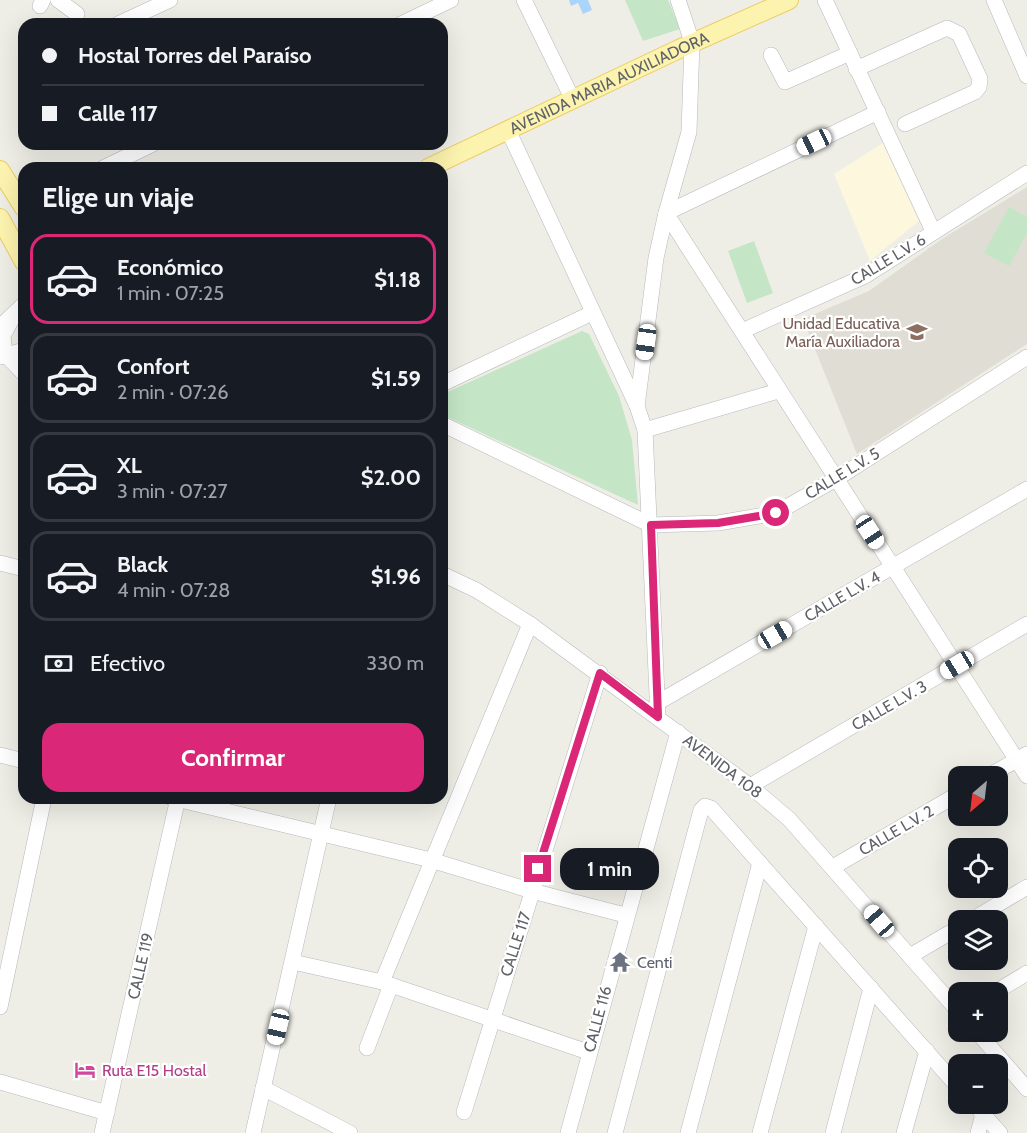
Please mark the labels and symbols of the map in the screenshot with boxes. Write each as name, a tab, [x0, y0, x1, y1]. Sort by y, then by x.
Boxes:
street label: AVENIDA MARIA AUXILIADORA	[506, 28, 712, 138]
car	[794, 126, 834, 158]
street label: CALLE L.V. 6	[847, 230, 929, 289]
place label: Unidad Educativa María Auxiliadora	[782, 314, 900, 351]
school or university icon: Unidad Educativa María Auxiliadora	[905, 320, 929, 344]
car	[635, 323, 657, 361]
street label: CALLE L.V. 5	[802, 444, 883, 503]
route start	[762, 499, 789, 526]
car	[853, 512, 887, 552]
street label: CALLE L.V. 4	[801, 567, 883, 626]
car	[755, 618, 795, 652]
car	[937, 648, 977, 682]
street label: CALLE L.V. 3	[848, 676, 930, 735]
street label: AVENIDA 108	[679, 731, 766, 802]
north arrow	[948, 766, 1008, 826]
street label: CALLE L.V. 2	[855, 801, 937, 859]
callout: 1 min	[559, 848, 658, 890]
route end	[524, 855, 551, 882]
car	[860, 902, 898, 940]
street label: CALLE 117	[496, 910, 535, 979]
street label: CALLE 119	[124, 931, 157, 1001]
temple icon: Centi	[608, 950, 632, 974]
place label: Centi	[637, 953, 672, 972]
street label: CALLE 116	[580, 984, 615, 1054]
car	[265, 1007, 291, 1047]
hotel icon: Ruta E15 Hostal	[73, 1058, 97, 1082]
place label: Ruta E15 Hostal	[102, 1061, 206, 1080]

